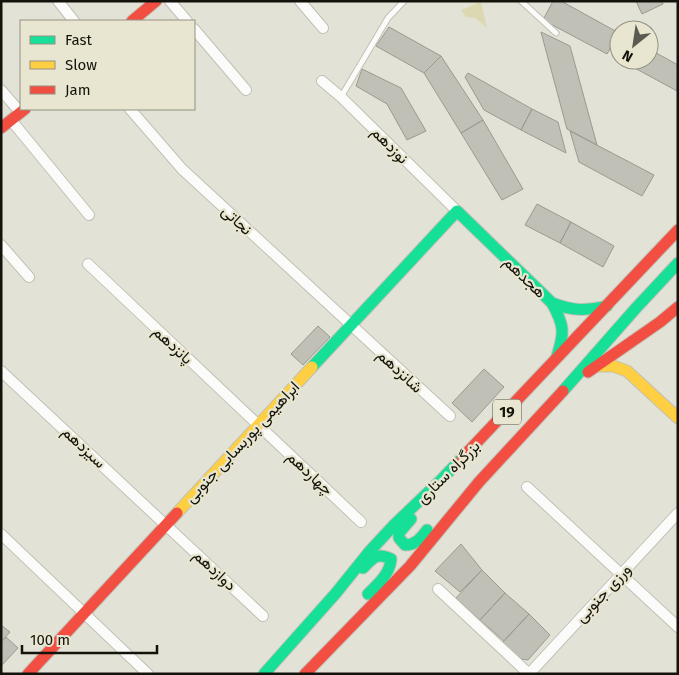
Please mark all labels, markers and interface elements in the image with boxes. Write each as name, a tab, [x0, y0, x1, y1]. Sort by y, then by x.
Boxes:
legend	[20, 20, 195, 110]
north arrow	[609, 20, 659, 70]
text: Fast	[65, 31, 92, 49]
text: N	[619, 46, 636, 66]
text: Slow	[65, 56, 97, 74]
text: Jam	[65, 81, 91, 99]
street label: نوزدهم	[367, 122, 413, 168]
street label: نجاتی	[217, 201, 256, 240]
street label: هجدهم	[499, 252, 550, 303]
street label: پانزدهم	[148, 322, 197, 370]
street label: شانزدهم	[373, 345, 427, 398]
street label: ابراهیمی پوربسابی جنوبی	[181, 377, 305, 508]
road number: 19	[493, 400, 521, 424]
street label: سیزدهم	[58, 422, 110, 473]
street label: بزرگراه ستاری	[412, 436, 484, 508]
street label: چهاردهم	[282, 447, 337, 501]
street label: دوازدهم	[189, 545, 240, 595]
street label: ورزی جنوبی	[571, 560, 636, 627]
scale bar	[22, 622, 158, 654]
text: 100 m	[30, 631, 70, 649]

